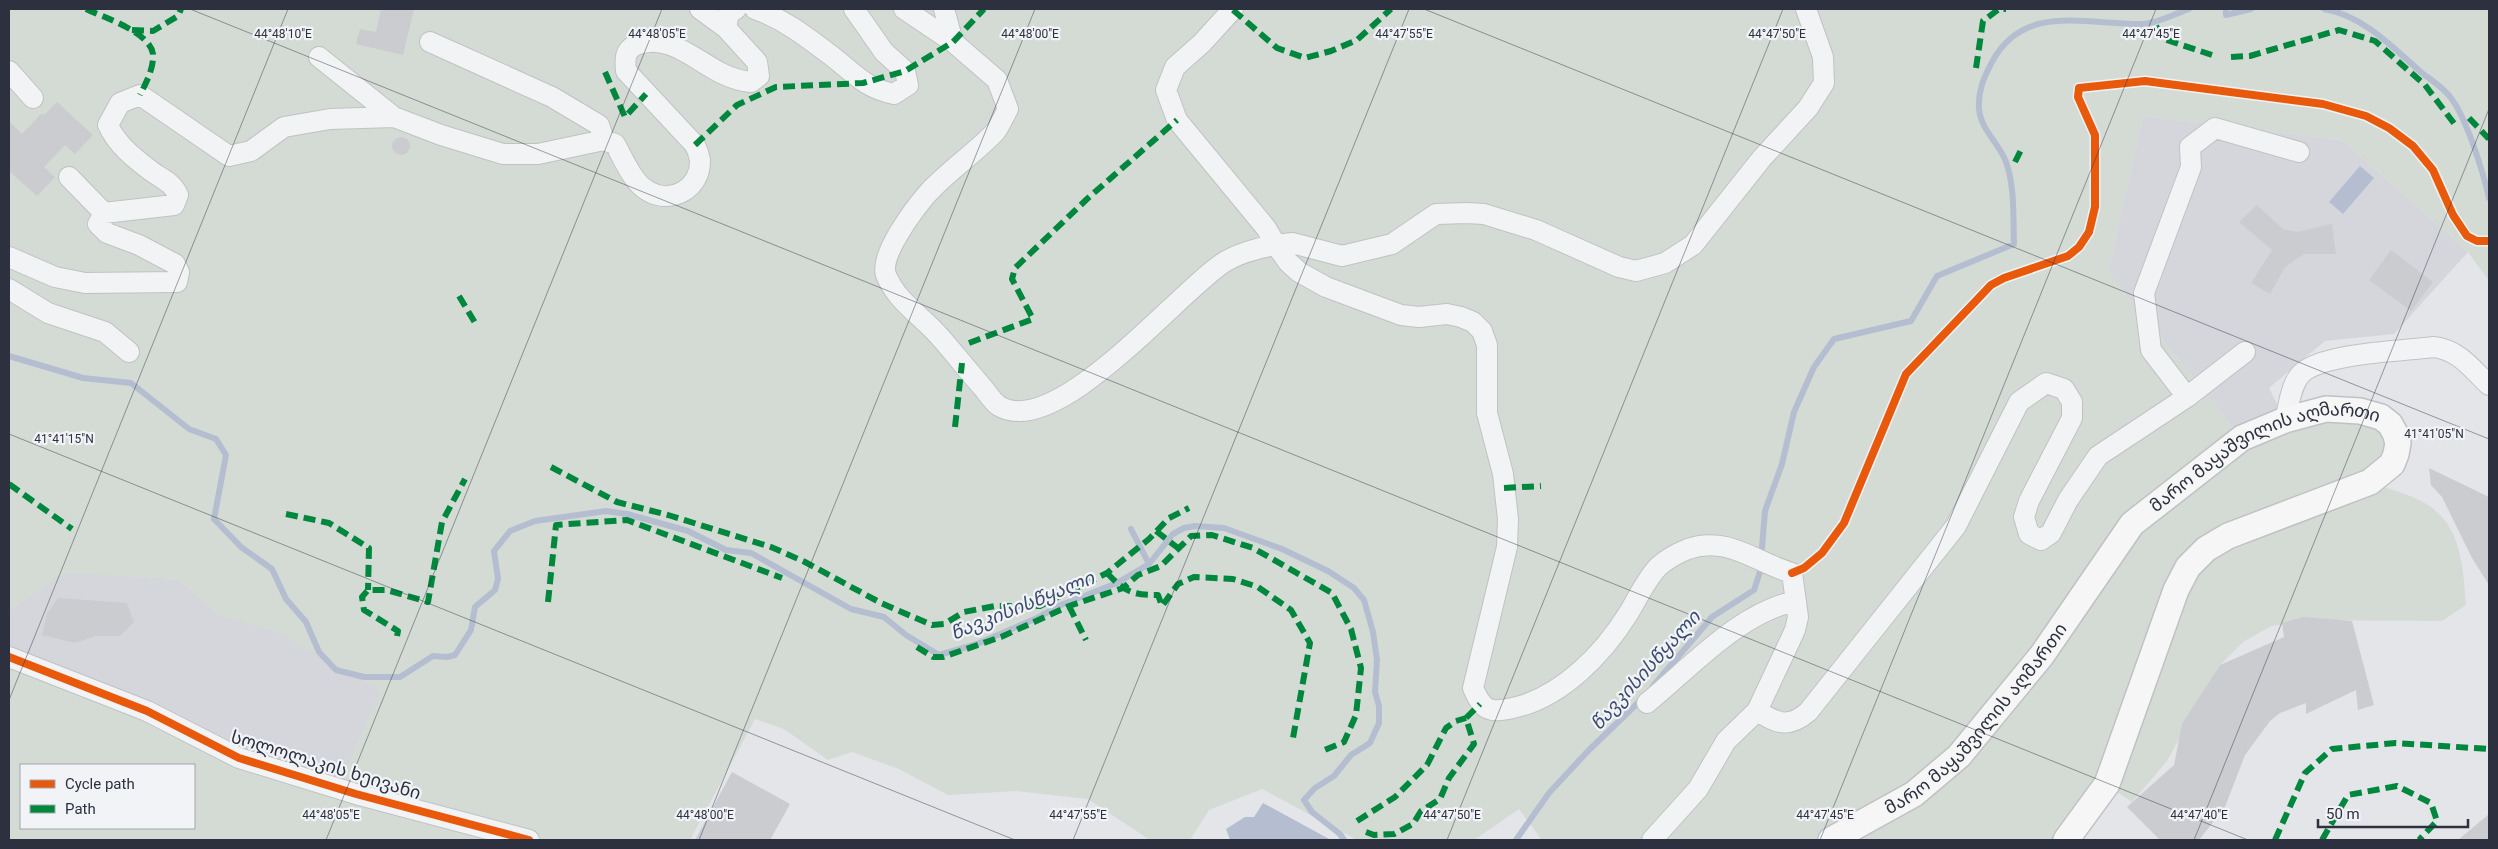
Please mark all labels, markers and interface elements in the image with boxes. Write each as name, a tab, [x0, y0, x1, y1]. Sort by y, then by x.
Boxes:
text: 44°48'10"E	[254, 27, 312, 41]
text: 44°48'05"E	[628, 27, 686, 41]
text: 44°48'00"E	[1001, 27, 1059, 41]
text: 44°47'55"E	[1375, 27, 1433, 41]
text: 44°47'50"E	[1748, 27, 1806, 41]
text: 44°47'45"E	[2122, 27, 2180, 41]
street label: მარო მაყაშვილის აღმართი	[2145, 397, 2383, 516]
text: 41°41'05"N	[2404, 427, 2464, 441]
text: 41°41'15"N	[34, 432, 94, 446]
water label: წავკისისწყალი	[947, 566, 1098, 645]
water label: წავკისისწყალი	[1586, 605, 1706, 735]
street label: მარო მაყაშვილის აღმართი	[1881, 619, 2071, 818]
street label: სოლოლაკის ხეივანი	[228, 726, 424, 804]
legend	[20, 764, 195, 829]
text: Cycle path	[65, 775, 135, 793]
scale bar	[2318, 796, 2468, 828]
text: Path	[65, 800, 96, 818]
text: 50 m	[2326, 805, 2360, 823]
text: 44°48'05"E	[302, 808, 360, 822]
text: 44°48'00"E	[676, 808, 734, 822]
text: 44°47'55"E	[1049, 808, 1107, 822]
text: 44°47'50"E	[1423, 808, 1481, 822]
text: 44°47'45"E	[1796, 808, 1854, 822]
text: 44°47'40"E	[2170, 808, 2228, 822]

